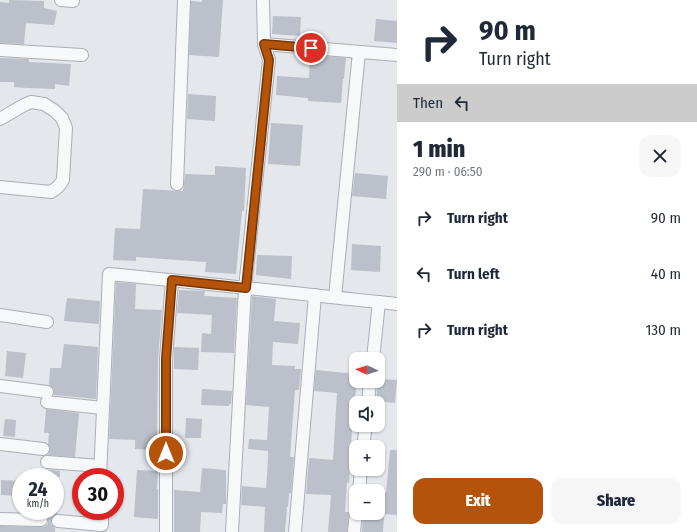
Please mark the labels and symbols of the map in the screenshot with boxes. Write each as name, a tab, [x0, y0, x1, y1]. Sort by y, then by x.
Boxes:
pin	[294, 31, 328, 65]
north arrow	[349, 352, 385, 388]
position arrow	[145, 432, 187, 474]
speed limit sign: 30	[72, 468, 124, 520]

